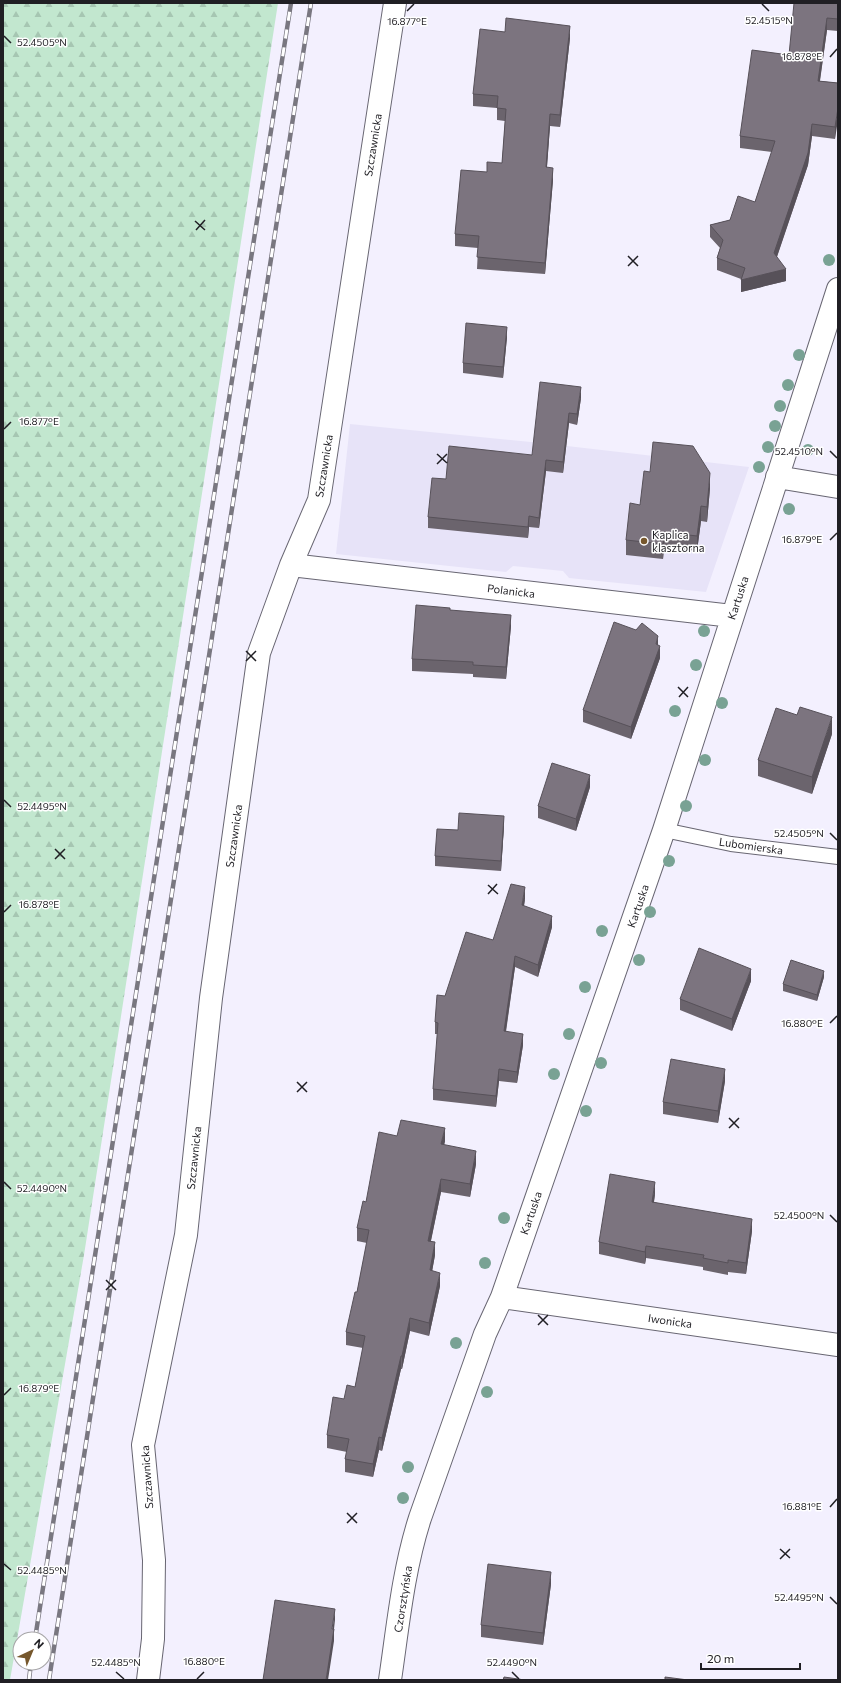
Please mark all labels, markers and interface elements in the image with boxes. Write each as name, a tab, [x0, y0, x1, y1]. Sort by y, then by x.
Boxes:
text: 52.4515°N	[745, 14, 793, 26]
text: 16.877°E	[387, 15, 427, 27]
text: 52.4505°N	[17, 36, 67, 48]
text: 16.878°E	[782, 50, 822, 62]
street label: Szczawnicka	[361, 113, 384, 177]
text: 16.877°E	[19, 415, 59, 427]
street label: Szczawnicka	[312, 434, 335, 498]
text: 52.4510°N	[775, 445, 823, 457]
place label: Kaplica klasztorna	[652, 528, 704, 554]
text: 16.879°E	[782, 533, 822, 545]
marker: Kaplica klasztorna	[639, 536, 649, 546]
street label: Kartuska	[724, 574, 751, 621]
street label: Polanicka	[486, 581, 536, 600]
text: 52.4495°N	[17, 800, 67, 812]
street label: Szczawnicka	[223, 804, 244, 868]
text: 52.4505°N	[774, 827, 824, 839]
street label: Lubomierska	[718, 835, 784, 856]
street label: Kartuska	[624, 882, 651, 929]
text: 16.878°E	[19, 898, 59, 910]
text: 16.880°E	[781, 1017, 823, 1029]
street label: Szczawnicka	[184, 1126, 203, 1190]
text: 52.4490°N	[17, 1182, 67, 1194]
street label: Kartuska	[517, 1189, 544, 1236]
text: 52.4500°N	[774, 1209, 824, 1221]
street label: Iwonicka	[647, 1311, 693, 1330]
text: 16.879°E	[19, 1382, 59, 1394]
street label: Szczawnicka	[138, 1445, 155, 1509]
text: 16.881°E	[782, 1500, 822, 1512]
text: 52.4485°N	[17, 1564, 67, 1576]
street label: Czorsztyńska	[391, 1565, 414, 1633]
text: 52.4495°N	[774, 1591, 824, 1603]
north arrow	[12, 1631, 52, 1671]
text: N	[32, 1636, 47, 1651]
scale bar	[701, 1645, 800, 1671]
text: 20 m	[707, 1651, 734, 1665]
text: 16.880°E	[183, 1655, 225, 1667]
text: 52.4485°N	[91, 1656, 141, 1668]
text: 52.4490°N	[487, 1656, 537, 1668]

